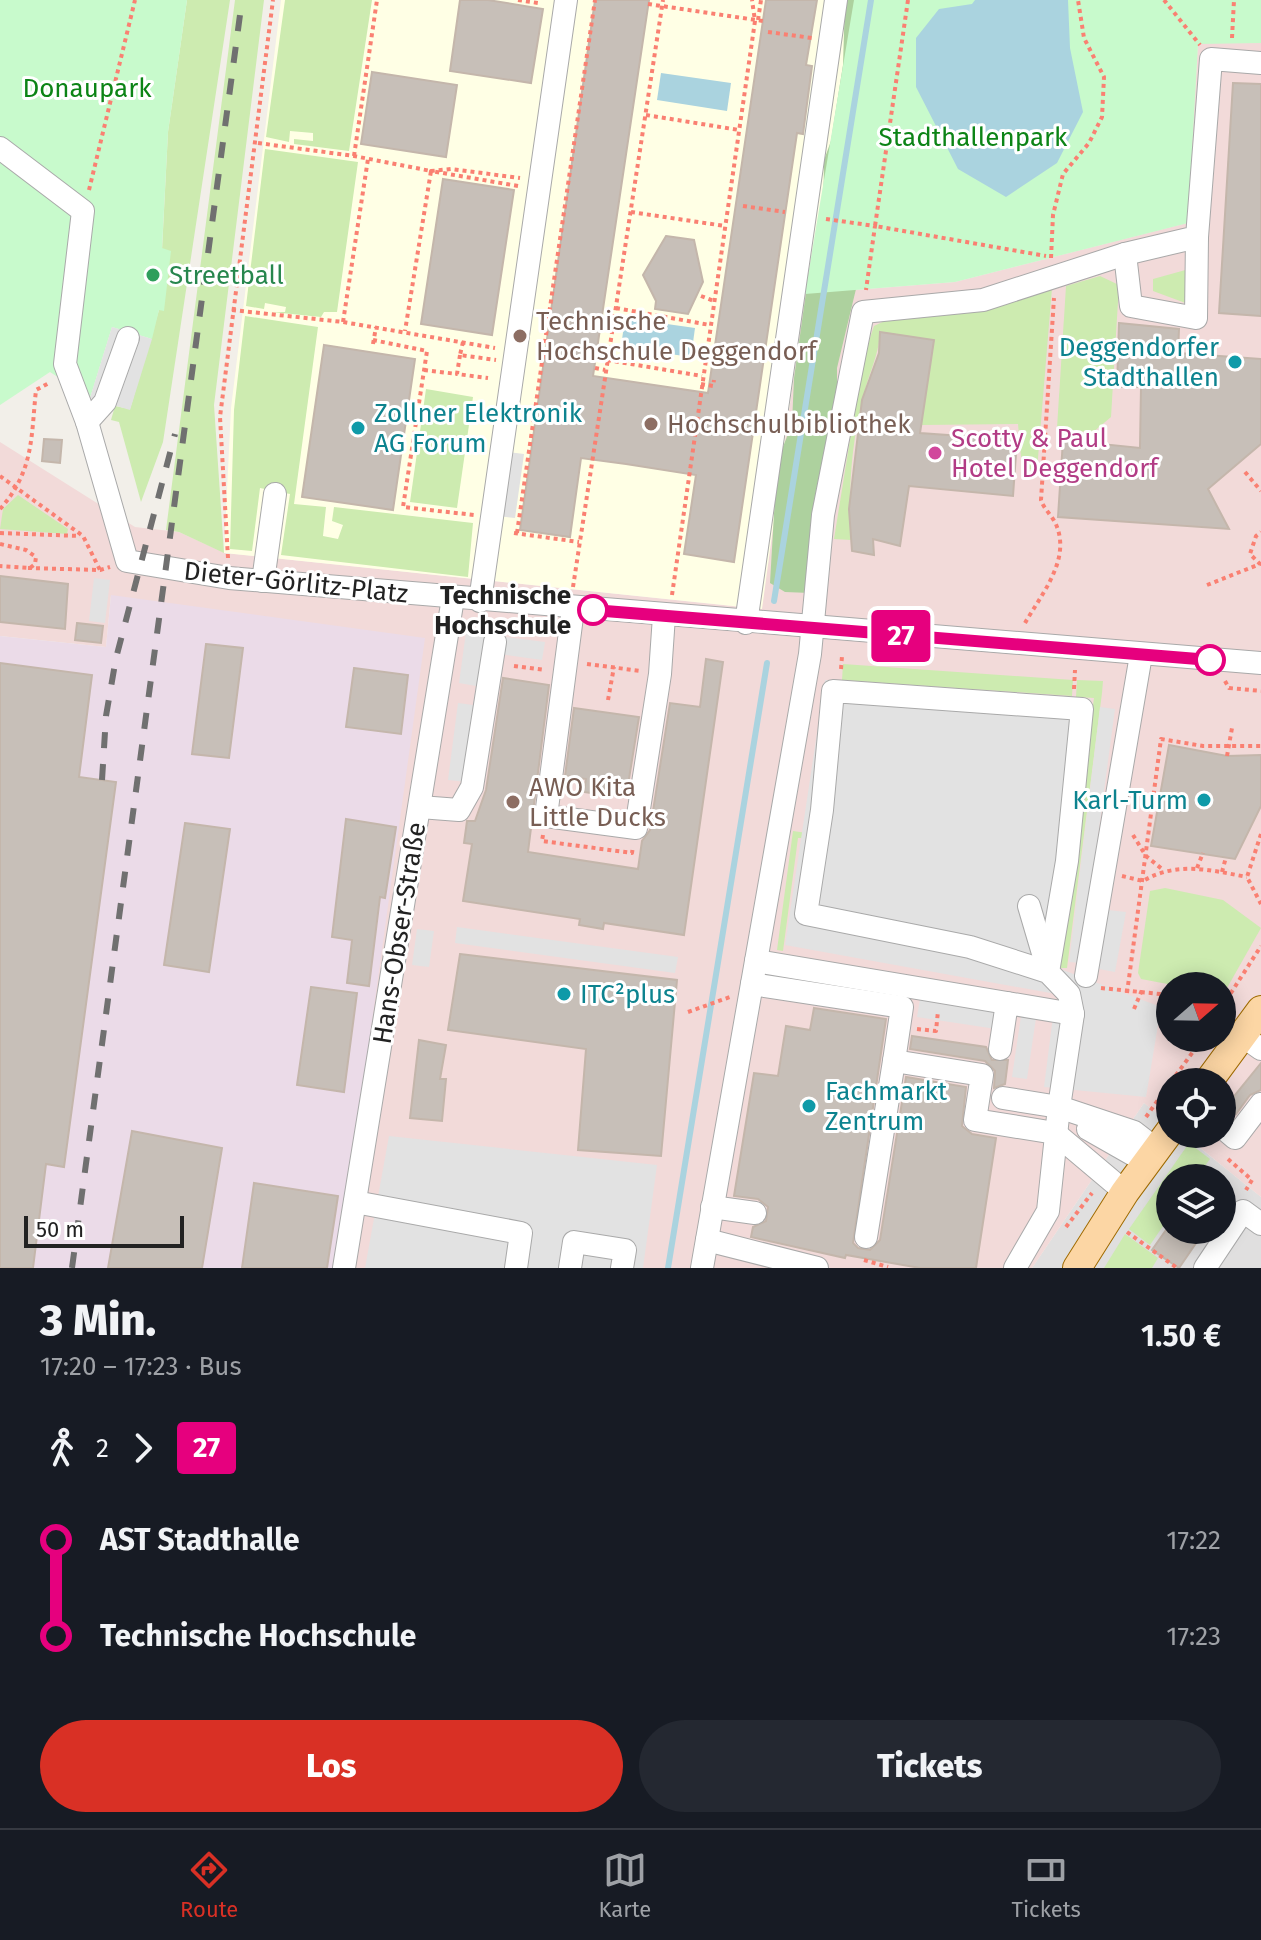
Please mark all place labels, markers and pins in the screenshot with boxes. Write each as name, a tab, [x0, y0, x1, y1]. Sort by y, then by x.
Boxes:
place label: Streetball	[169, 260, 284, 291]
marker: Streetball	[144, 266, 162, 284]
place label: Technische Hochschule Deggendorf	[536, 306, 819, 367]
marker: Technische Hochschule Deggendorf	[511, 327, 529, 345]
place label: Deggendorfer Stadthallen	[1059, 332, 1219, 393]
marker: Deggendorfer Stadthallen	[1226, 353, 1244, 371]
place label: Zollner Elektronik AG Forum	[374, 398, 583, 459]
place label: Hochschulbibliothek	[667, 409, 911, 440]
marker: Hochschulbibliothek	[642, 415, 660, 433]
marker: Zollner Elektronik AG Forum	[349, 419, 367, 437]
place label: Scotty & Paul Hotel Deggendorf	[951, 423, 1160, 484]
marker: Scotty & Paul Hotel Deggendorf	[926, 444, 944, 462]
place label: Technische Hochschule	[434, 580, 571, 641]
marker: Technische Hochschule	[578, 595, 608, 625]
unlabelled marker	[1195, 645, 1225, 675]
place label: AWO Kita Little Ducks	[529, 772, 666, 833]
place label: Karl-Turm	[1072, 785, 1188, 816]
marker: Karl-Turm	[1195, 791, 1213, 809]
marker: AWO Kita Little Ducks	[504, 793, 522, 811]
place label: ITC²plus	[580, 979, 675, 1010]
marker: ITC²plus	[555, 985, 573, 1003]
place label: Fachmarkt Zentrum	[825, 1076, 948, 1137]
marker: Fachmarkt Zentrum	[800, 1097, 818, 1115]

